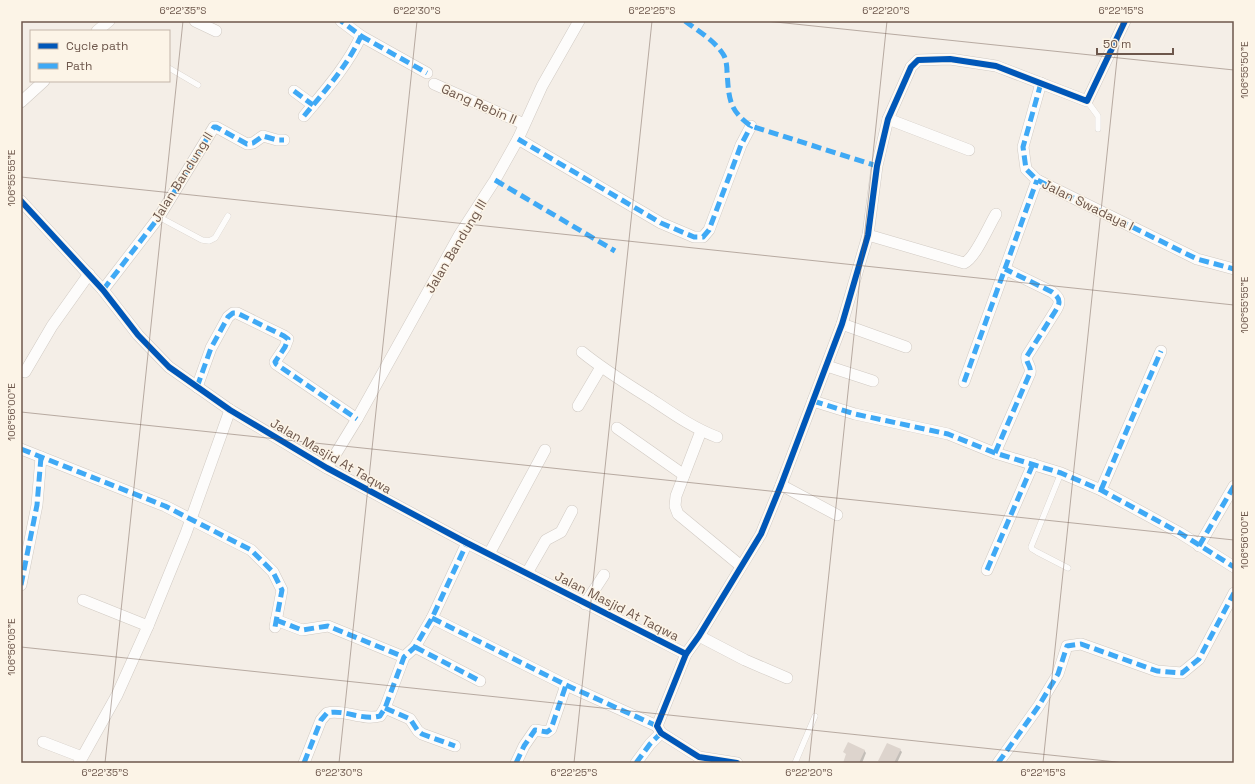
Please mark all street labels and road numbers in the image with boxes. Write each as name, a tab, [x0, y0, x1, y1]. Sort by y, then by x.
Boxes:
street label: Gang Rebin II	[439, 80, 519, 128]
street label: Jalan Bandung II	[147, 129, 217, 225]
street label: Jalan Swadaya I	[1039, 175, 1137, 235]
street label: Jalan Bandung III	[421, 196, 491, 296]
street label: Jalan Masjid At Taqwa	[267, 414, 395, 498]
street label: Jalan Masjid At Taqwa	[552, 567, 682, 645]

